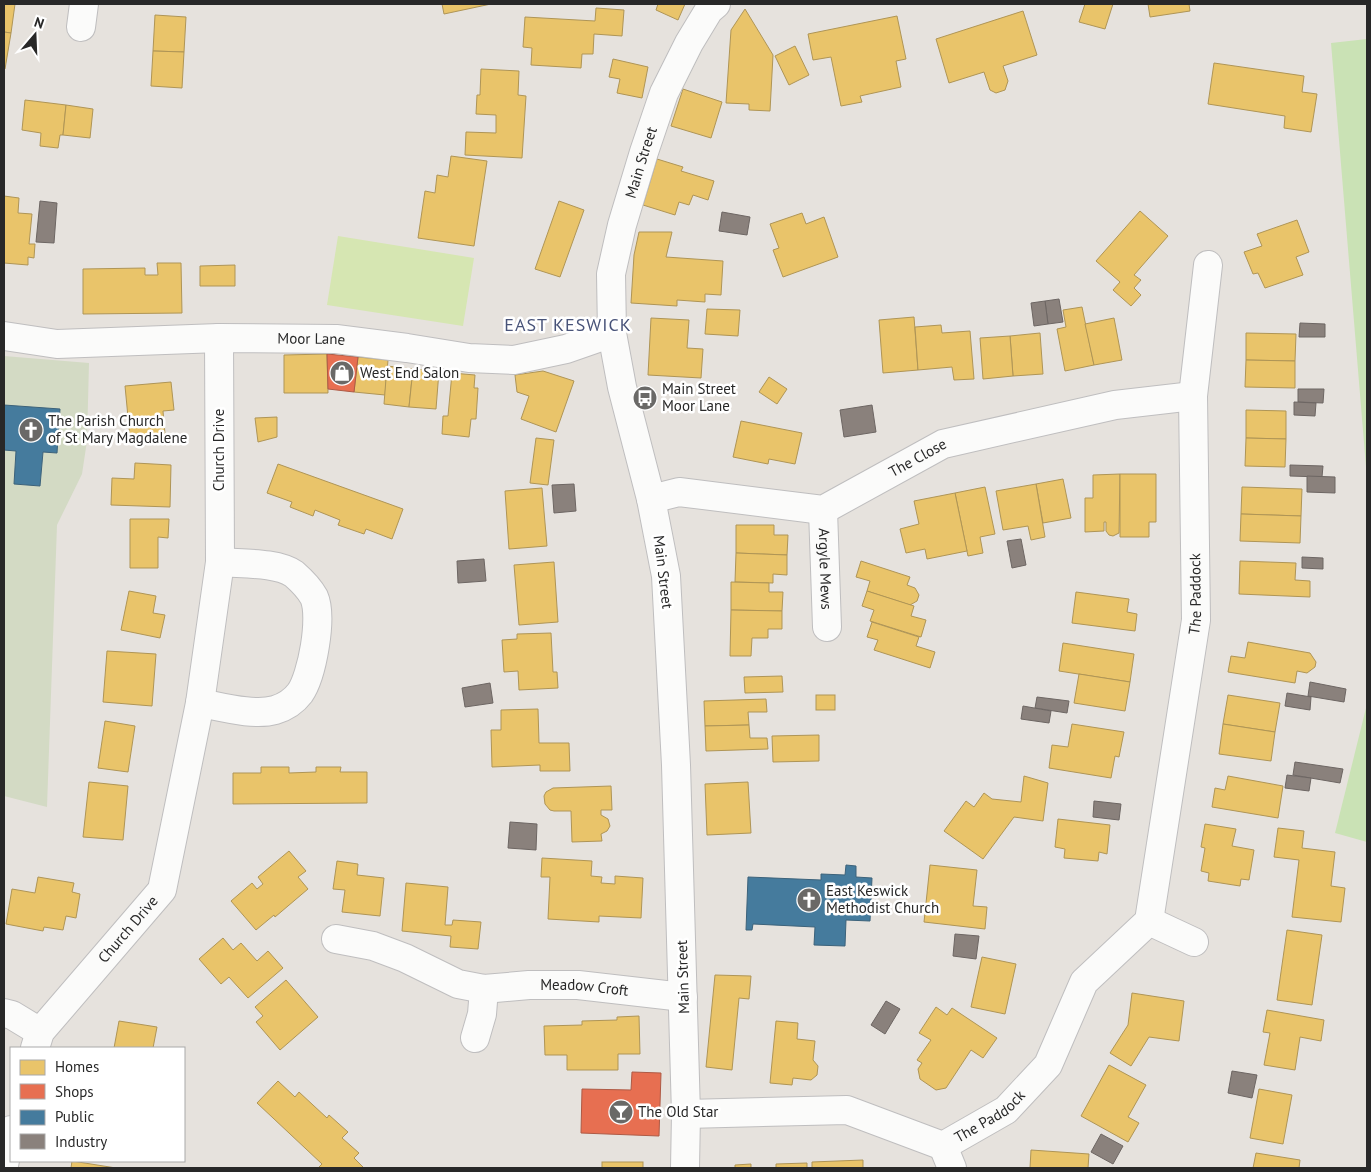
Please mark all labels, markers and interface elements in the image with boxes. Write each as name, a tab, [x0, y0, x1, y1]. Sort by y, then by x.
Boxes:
north arrow	[10, 10, 60, 60]
text: N	[32, 13, 47, 33]
street label: Main Street	[621, 124, 661, 200]
district label: EAST KESWICK	[504, 313, 632, 336]
street label: Moor Lane	[277, 328, 346, 349]
shop icon: West End Salon	[329, 360, 355, 386]
place label: West End Salon	[360, 363, 459, 382]
place label: Main Street Moor Lane	[662, 379, 736, 415]
bus stop icon: Main Street Moor Lane	[632, 385, 658, 411]
street label: Church Drive	[209, 409, 228, 491]
place label: The Parish Church of St Mary Magdalene	[48, 411, 187, 447]
church icon: The Parish Church of St Mary Magdalene	[18, 417, 44, 443]
street label: The Close	[885, 434, 950, 481]
street label: Argyle Mews	[815, 528, 836, 610]
street label: Main Street	[650, 534, 677, 610]
street label: The Paddock	[1184, 552, 1205, 636]
place label: East Keswick Methodist Church	[826, 881, 939, 917]
church icon: East Keswick Methodist Church	[796, 887, 822, 913]
street label: Church Drive	[94, 892, 162, 967]
street label: Main Street	[672, 940, 693, 1014]
street label: Meadow Croft	[540, 975, 630, 1000]
legend	[10, 1047, 185, 1162]
text: Homes	[55, 1057, 99, 1076]
text: Shops	[55, 1082, 94, 1101]
street label: The Paddock	[951, 1085, 1029, 1147]
bar icon: The Old Star	[608, 1099, 634, 1125]
place label: The Old Star	[638, 1102, 718, 1121]
text: Public	[55, 1107, 94, 1126]
text: Industry	[55, 1132, 107, 1151]

